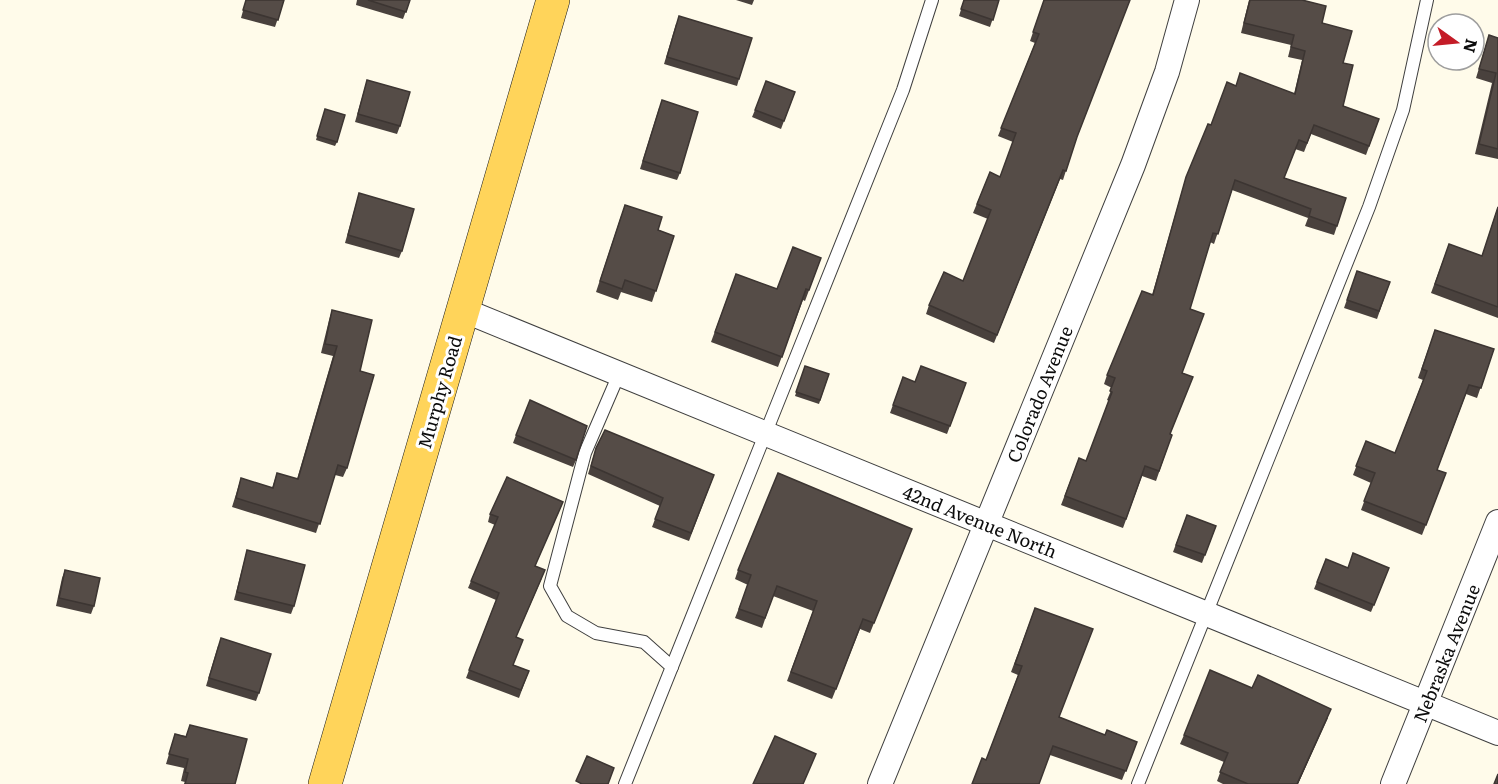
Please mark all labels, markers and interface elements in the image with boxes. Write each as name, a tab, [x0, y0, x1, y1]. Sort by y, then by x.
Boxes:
north arrow	[1426, 12, 1486, 72]
text: N	[1458, 37, 1485, 56]
street label: Colorado Avenue	[999, 322, 1079, 466]
street label: Murphy Road	[410, 332, 468, 452]
street label: 42nd Avenue North	[899, 478, 1061, 564]
street label: Nebraska Avenue	[1406, 580, 1486, 726]

